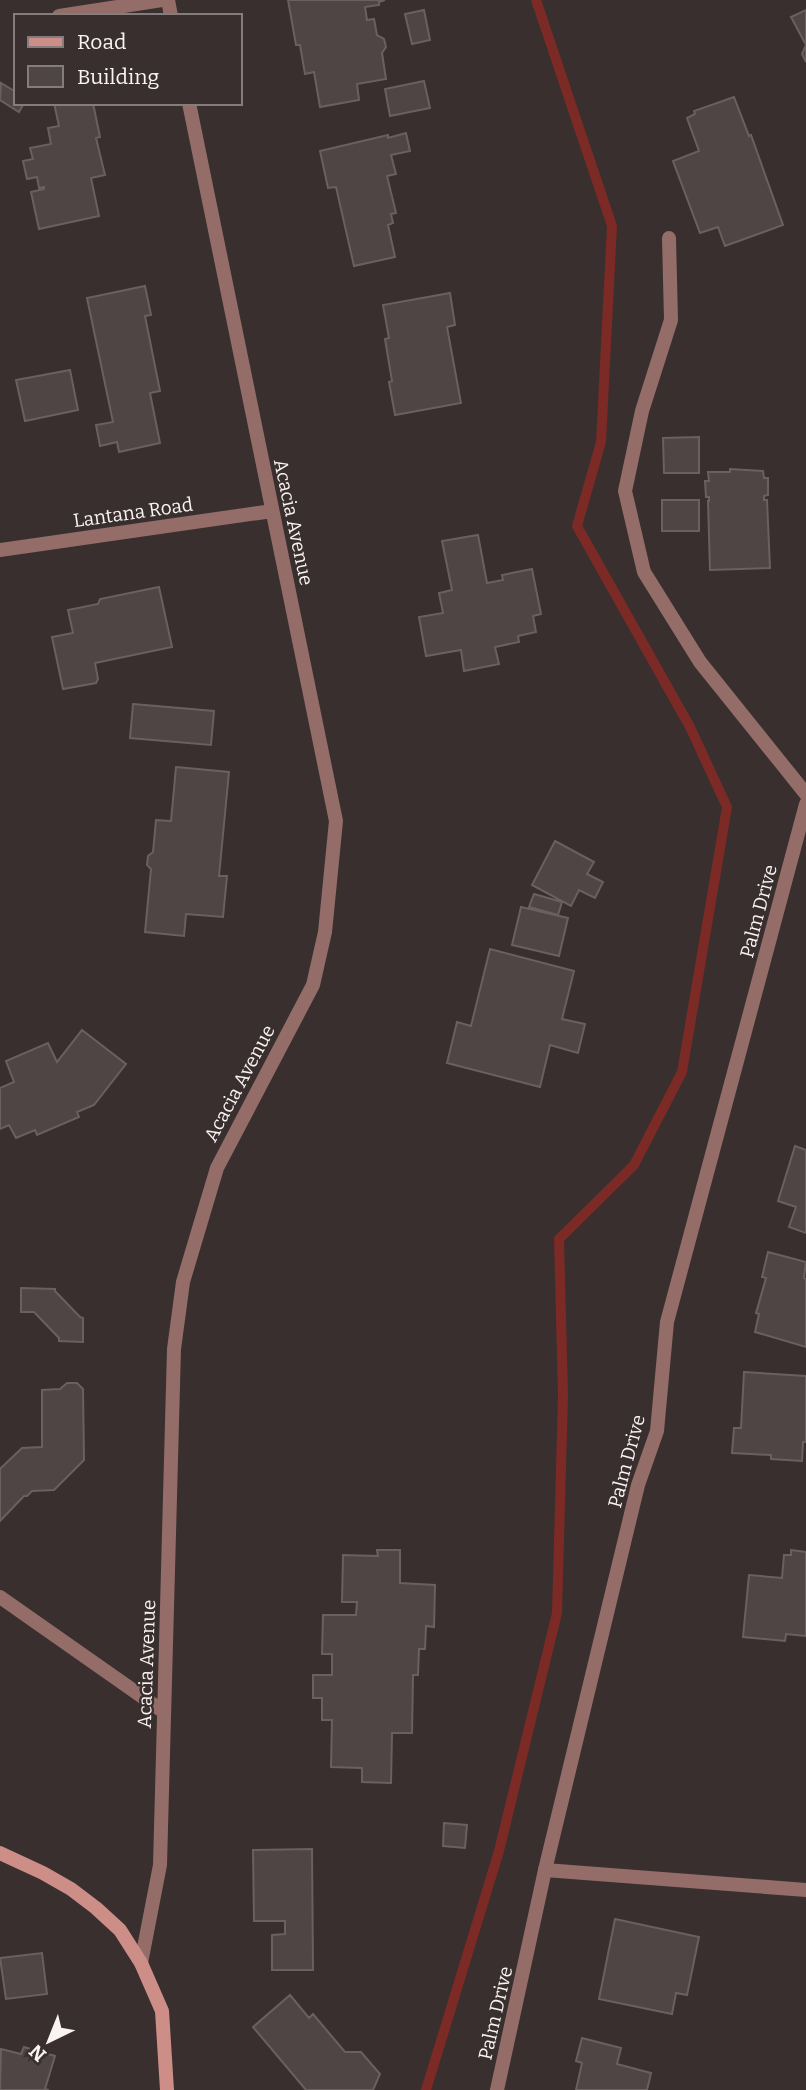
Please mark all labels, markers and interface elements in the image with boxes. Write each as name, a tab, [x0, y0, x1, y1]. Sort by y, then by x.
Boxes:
legend	[14, 14, 242, 105]
text: Road	[77, 29, 126, 55]
text: Building	[77, 64, 160, 90]
street label: Acacia Avenue	[269, 457, 318, 587]
street label: Lantana Road	[72, 493, 194, 532]
street label: Palm Drive	[735, 862, 782, 960]
street label: Acacia Avenue	[199, 1021, 280, 1145]
street label: Palm Drive	[603, 1412, 650, 1510]
street label: Acacia Avenue	[133, 1599, 160, 1729]
street label: Palm Drive	[474, 1964, 517, 2062]
north arrow	[14, 2006, 84, 2076]
text: N	[24, 2039, 51, 2066]

